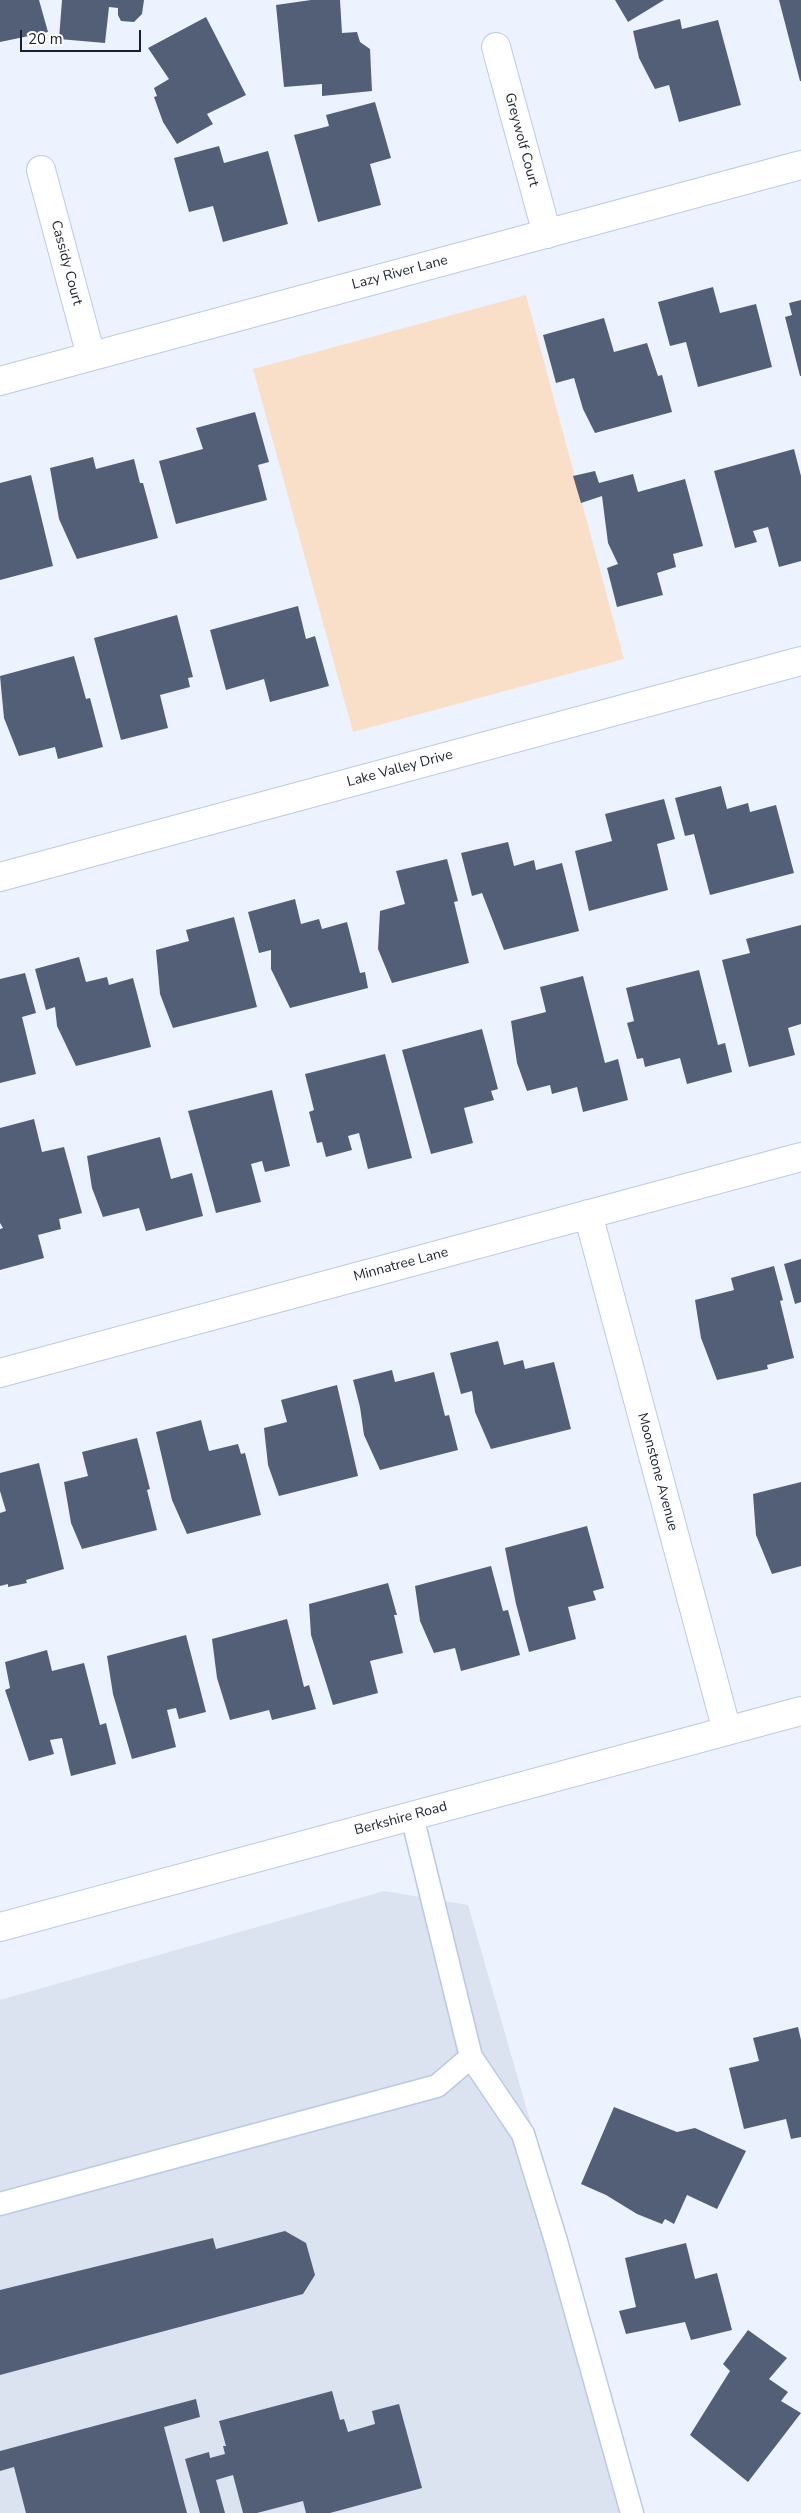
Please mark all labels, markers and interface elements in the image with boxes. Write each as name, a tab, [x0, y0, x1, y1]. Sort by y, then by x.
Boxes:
scale bar	[22, 20, 144, 52]
text: 20 m	[28, 29, 63, 49]
street label: Greywolf Court	[500, 91, 542, 189]
street label: Cassidy Court	[47, 219, 85, 307]
street label: Lazy River Lane	[350, 252, 450, 294]
street label: Lake Valley Drive	[345, 747, 455, 791]
street label: Minnatree Lane	[352, 1244, 450, 1286]
street label: Moonstone Avenue	[633, 1411, 681, 1533]
street label: Berkshire Road	[353, 1799, 449, 1839]

